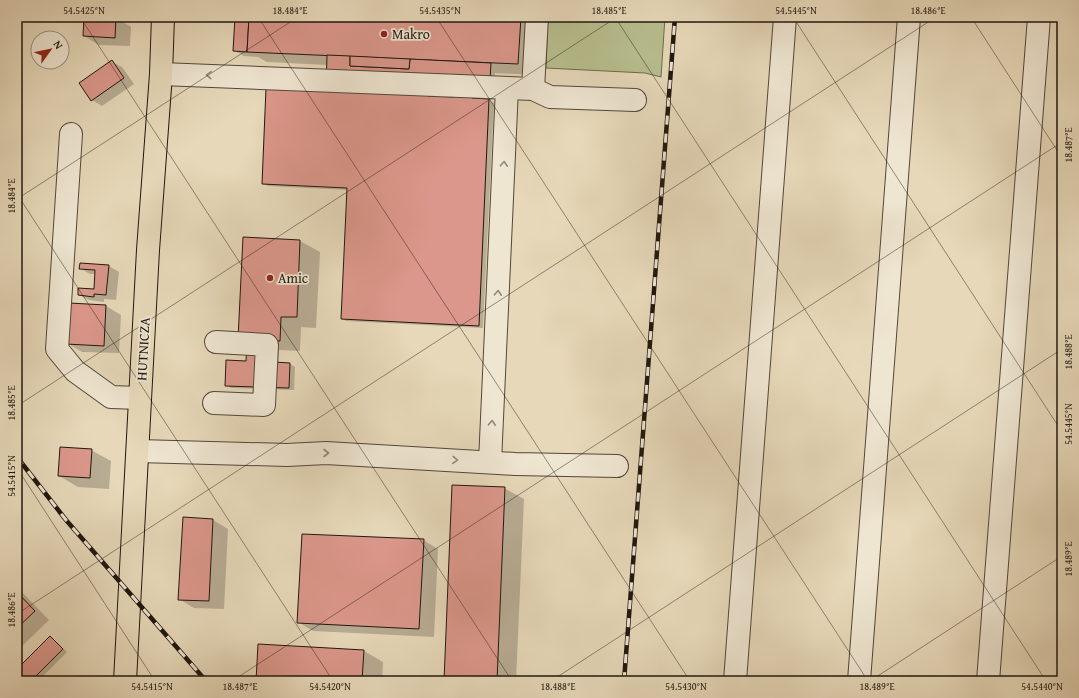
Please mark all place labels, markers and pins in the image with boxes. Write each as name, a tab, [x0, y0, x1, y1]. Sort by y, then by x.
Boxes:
place label: Makro	[392, 24, 430, 44]
marker: Makro	[379, 29, 389, 39]
place label: Amic	[278, 268, 308, 288]
marker: Amic	[265, 273, 275, 283]

